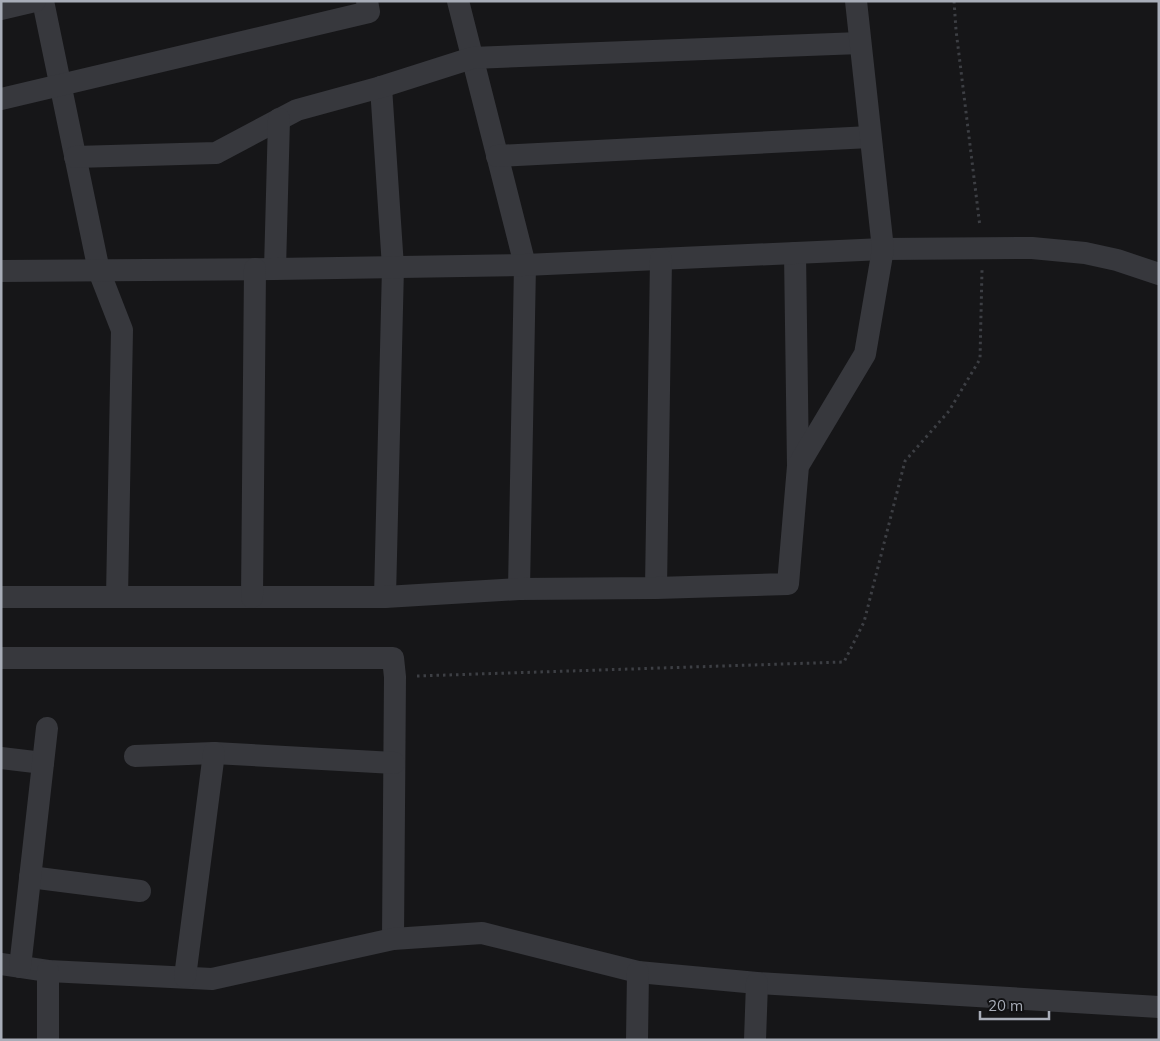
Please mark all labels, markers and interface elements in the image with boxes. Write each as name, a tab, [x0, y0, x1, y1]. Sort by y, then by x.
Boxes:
scale bar	[980, 988, 1049, 1020]
text: 20 m	[988, 996, 1023, 1015]

